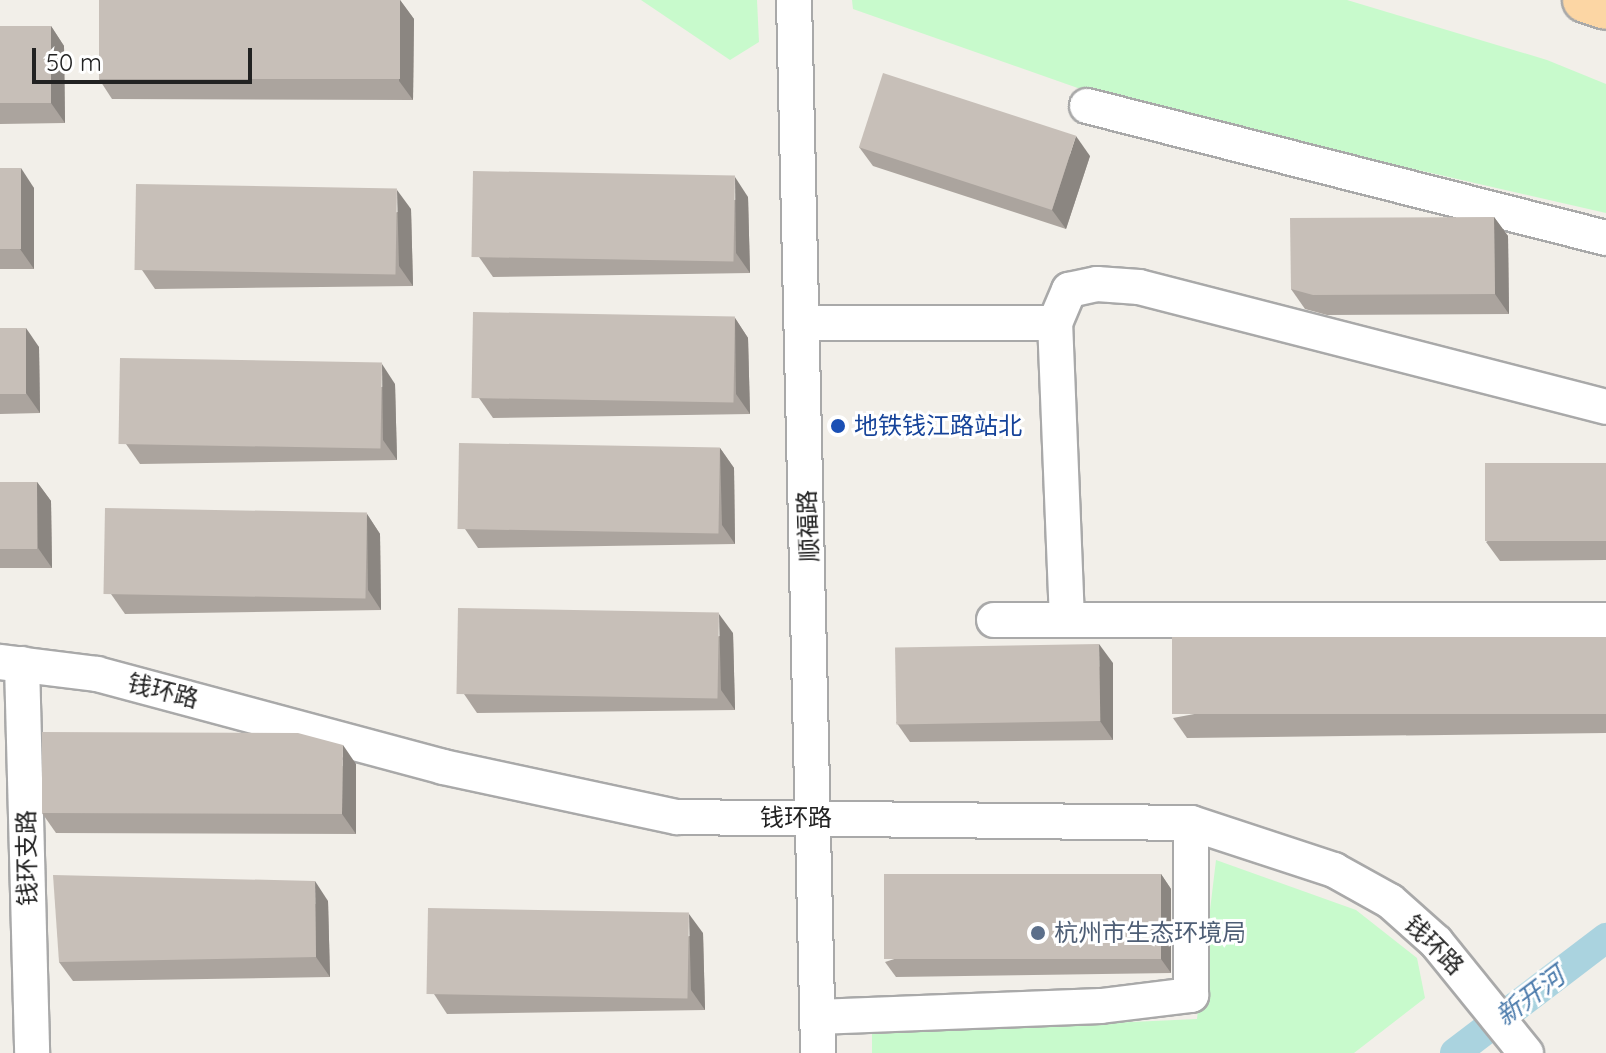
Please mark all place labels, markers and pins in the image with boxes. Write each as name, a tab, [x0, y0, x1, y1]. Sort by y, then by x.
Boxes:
place label: 地铁钱江路站北	[854, 412, 1022, 440]
marker: 地铁钱江路站北	[829, 417, 847, 435]
place label: 杭州市生态环境局	[1054, 919, 1246, 947]
marker: 杭州市生态环境局	[1029, 924, 1047, 942]

